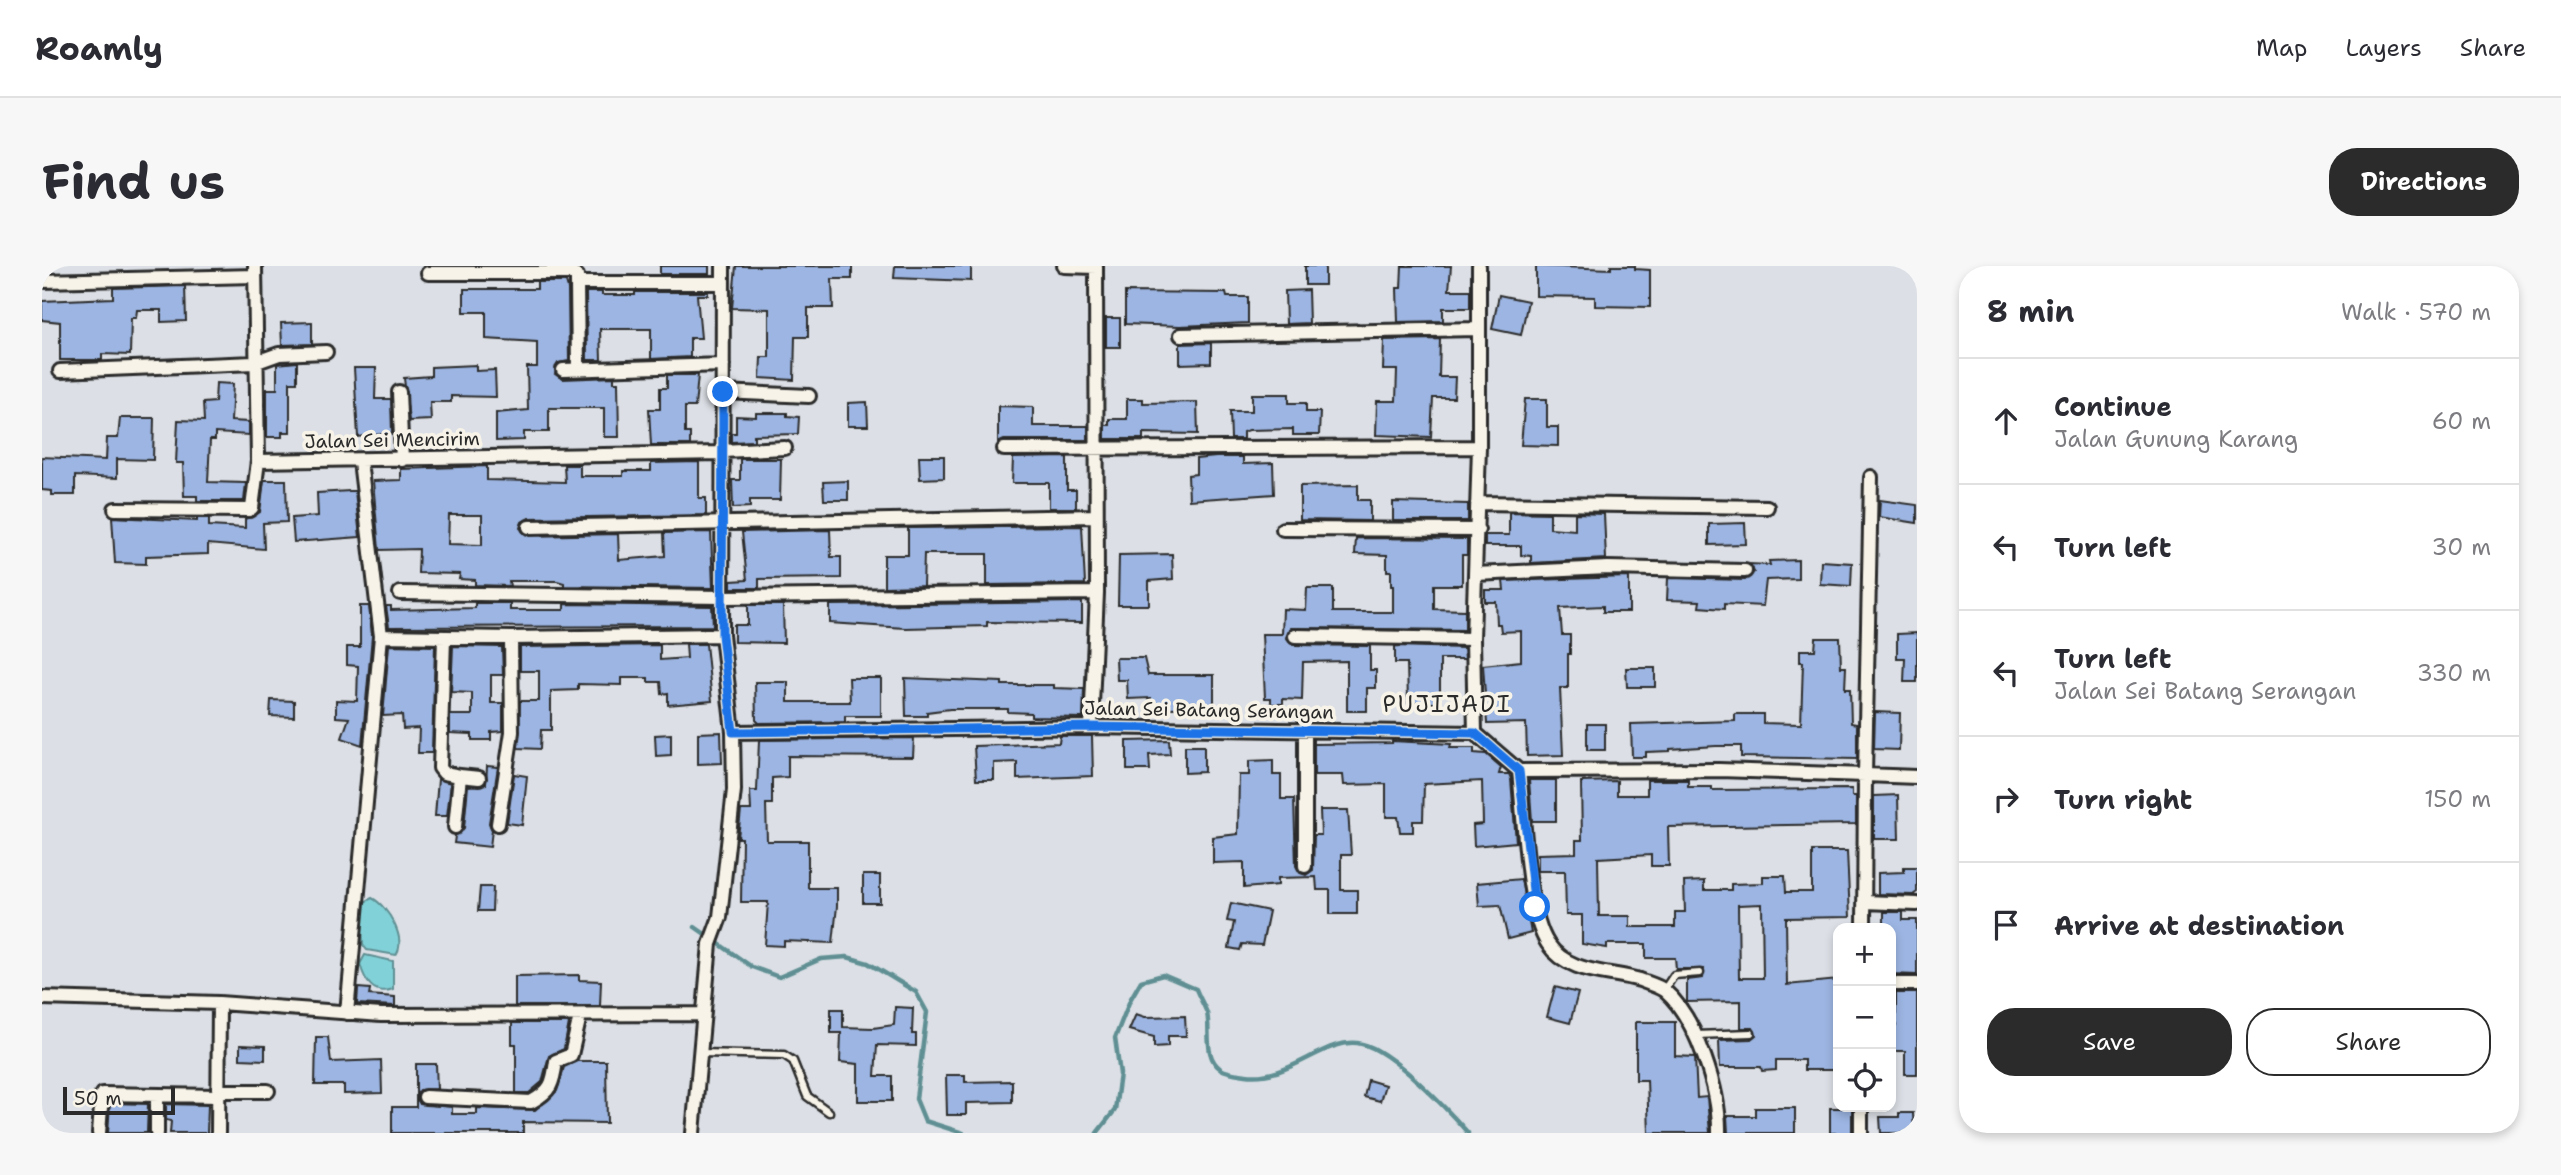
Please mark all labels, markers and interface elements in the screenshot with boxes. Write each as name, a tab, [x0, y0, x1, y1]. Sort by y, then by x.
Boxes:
text: Roamly	[35, 26, 163, 71]
text: Map	[2256, 32, 2307, 64]
text: Layers	[2345, 32, 2422, 64]
text: Share	[2460, 32, 2526, 64]
button: Directions	[2329, 148, 2519, 216]
text: Find us	[42, 149, 225, 215]
text: 8 min	[1987, 291, 2074, 332]
text: Walk · 570 m	[2341, 297, 2491, 327]
route end	[707, 376, 738, 407]
text: Continue	[2054, 389, 2172, 424]
icon: ahead	[1987, 402, 2025, 440]
text: 60 m	[2432, 406, 2491, 436]
text: Jalan Gunung Karang	[2054, 424, 2298, 454]
street label: Jalan Sei Mencirim	[304, 426, 480, 454]
icon: left	[1987, 528, 2025, 566]
text: Turn left	[2054, 530, 2171, 565]
text: 30 m	[2432, 532, 2491, 562]
text: Turn left	[2054, 641, 2171, 676]
icon: left	[1987, 654, 2025, 692]
text: 330 m	[2417, 658, 2491, 688]
text: Jalan Sei Batang Serangan	[2054, 676, 2356, 706]
district label: PUJIJADI	[1382, 689, 1512, 719]
street label: Jalan Sei Batang Serangan	[1084, 695, 1334, 725]
icon: right	[1987, 780, 2025, 818]
text: Turn right	[2054, 782, 2192, 817]
text: 150 m	[2424, 784, 2491, 814]
route start	[1519, 891, 1550, 922]
icon: arrive	[1987, 906, 2025, 944]
text: Arrive at destination	[2054, 908, 2344, 943]
map controls	[1833, 923, 1896, 1112]
button: +	[1833, 923, 1896, 986]
button: −	[1833, 986, 1896, 1049]
button: Save	[1987, 1008, 2232, 1076]
button: Share	[2246, 1008, 2491, 1076]
button: locate	[1833, 1049, 1896, 1112]
scale bar	[63, 1084, 175, 1116]
text: 50 m	[74, 1086, 122, 1111]

